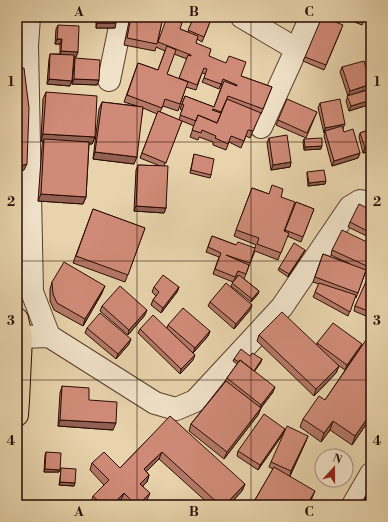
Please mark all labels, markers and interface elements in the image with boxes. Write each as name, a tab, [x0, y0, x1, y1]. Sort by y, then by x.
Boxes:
text: A	[73, 4, 84, 20]
text: B	[189, 4, 199, 20]
text: C	[304, 4, 314, 20]
text: 1	[8, 74, 15, 90]
text: 1	[374, 74, 381, 90]
text: 2	[7, 194, 15, 210]
text: 2	[373, 194, 381, 210]
text: 3	[7, 313, 15, 329]
text: 3	[373, 313, 381, 329]
text: 4	[7, 433, 16, 449]
text: 4	[373, 433, 382, 449]
north arrow	[314, 448, 354, 488]
text: N	[331, 452, 344, 468]
text: A	[73, 504, 84, 520]
text: B	[189, 504, 199, 520]
text: C	[304, 504, 314, 520]

